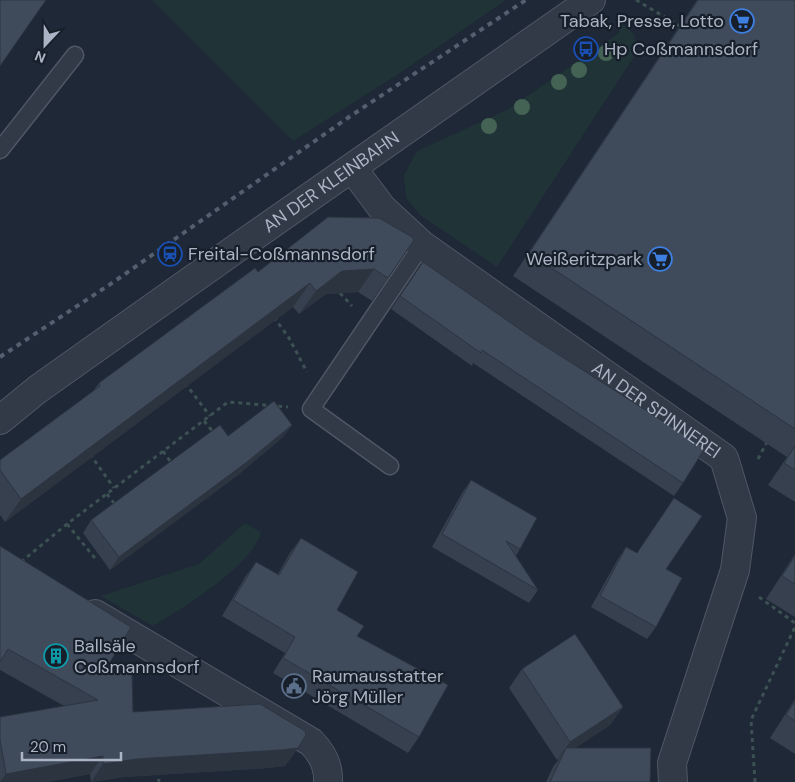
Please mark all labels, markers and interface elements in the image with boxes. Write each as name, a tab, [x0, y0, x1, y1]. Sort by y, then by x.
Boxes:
supermarket icon: Tabak, Presse, Lotto	[729, 8, 755, 34]
place label: Tabak, Presse, Lotto	[560, 9, 724, 33]
north arrow	[20, 20, 70, 70]
bus stop icon: Hp Coßmannsdorf	[573, 36, 599, 62]
place label: Hp Coßmannsdorf	[604, 37, 758, 61]
text: N	[32, 47, 48, 67]
street label: AN DER KLEINBAHN	[258, 126, 404, 238]
station icon: Freital-Coßmannsdorf	[157, 241, 183, 267]
place label: Freital-Coßmannsdorf	[188, 242, 375, 266]
supermarket icon: Weißeritzpark	[647, 246, 673, 272]
place label: Weißeritzpark	[526, 247, 642, 271]
street label: AN DER SPINNEREI	[587, 356, 725, 464]
place label: Ballsäle Coßmannsdorf	[74, 634, 200, 679]
building icon: Ballsäle Coßmannsdorf	[43, 643, 69, 669]
place label: Raumausstatter Jörg Müller	[312, 664, 444, 709]
public building icon: Raumausstatter Jörg Müller	[281, 673, 307, 699]
scale bar	[22, 730, 121, 762]
text: 20 m	[30, 737, 66, 757]

